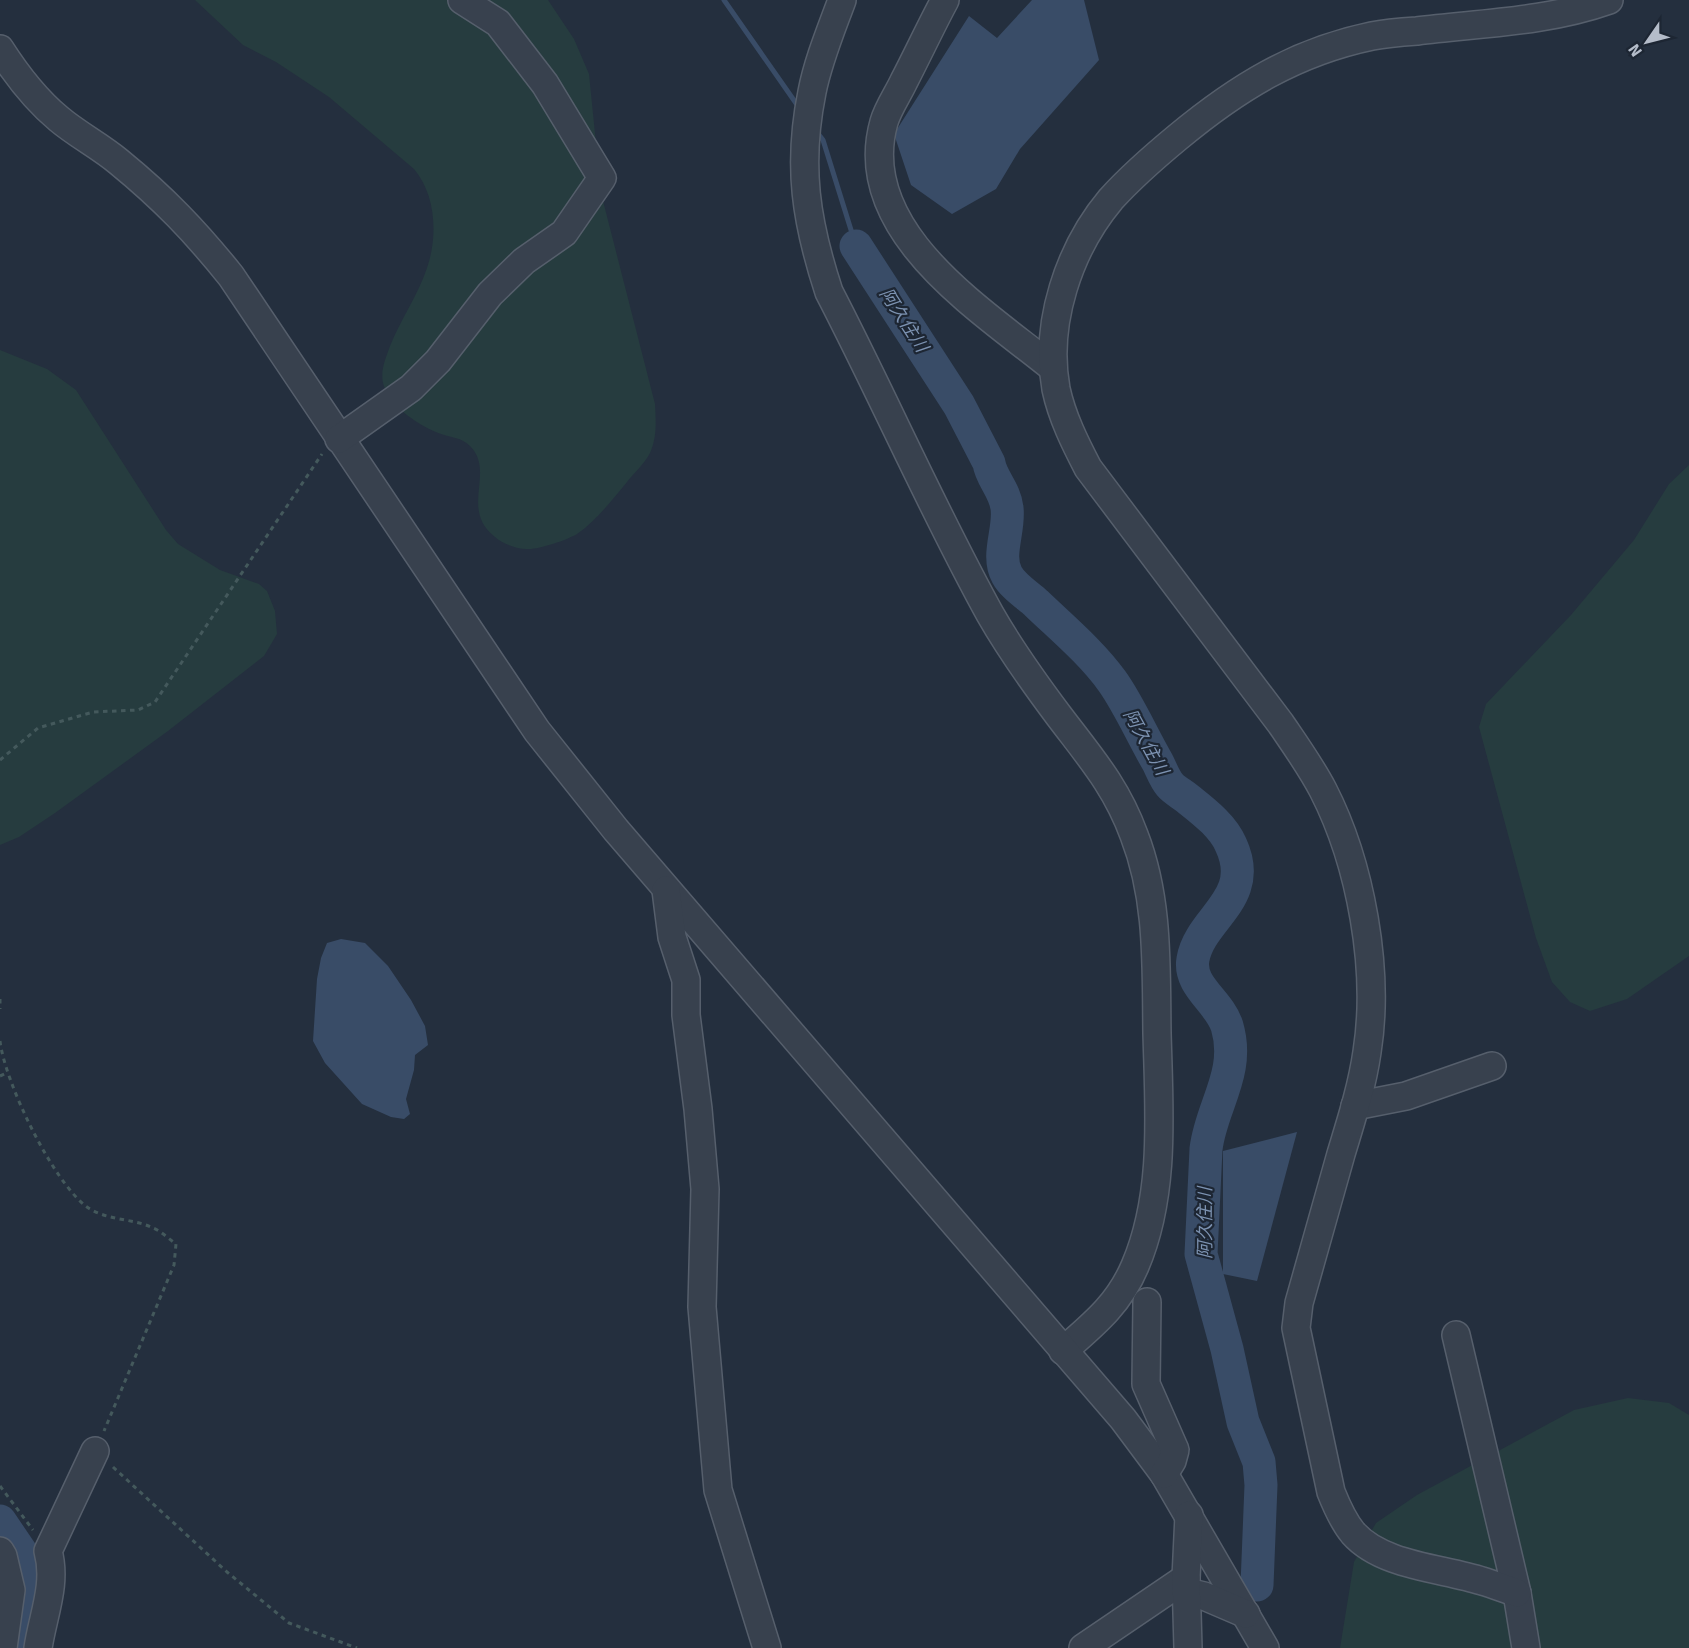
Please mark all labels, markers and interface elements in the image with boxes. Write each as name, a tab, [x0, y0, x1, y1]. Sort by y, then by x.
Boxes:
north arrow	[1617, 12, 1677, 72]
text: N	[1624, 40, 1647, 60]
water label: 阿久住川	[875, 284, 934, 358]
water label: 阿久住川	[1119, 705, 1174, 781]
water label: 阿久住川	[1194, 1185, 1216, 1259]

